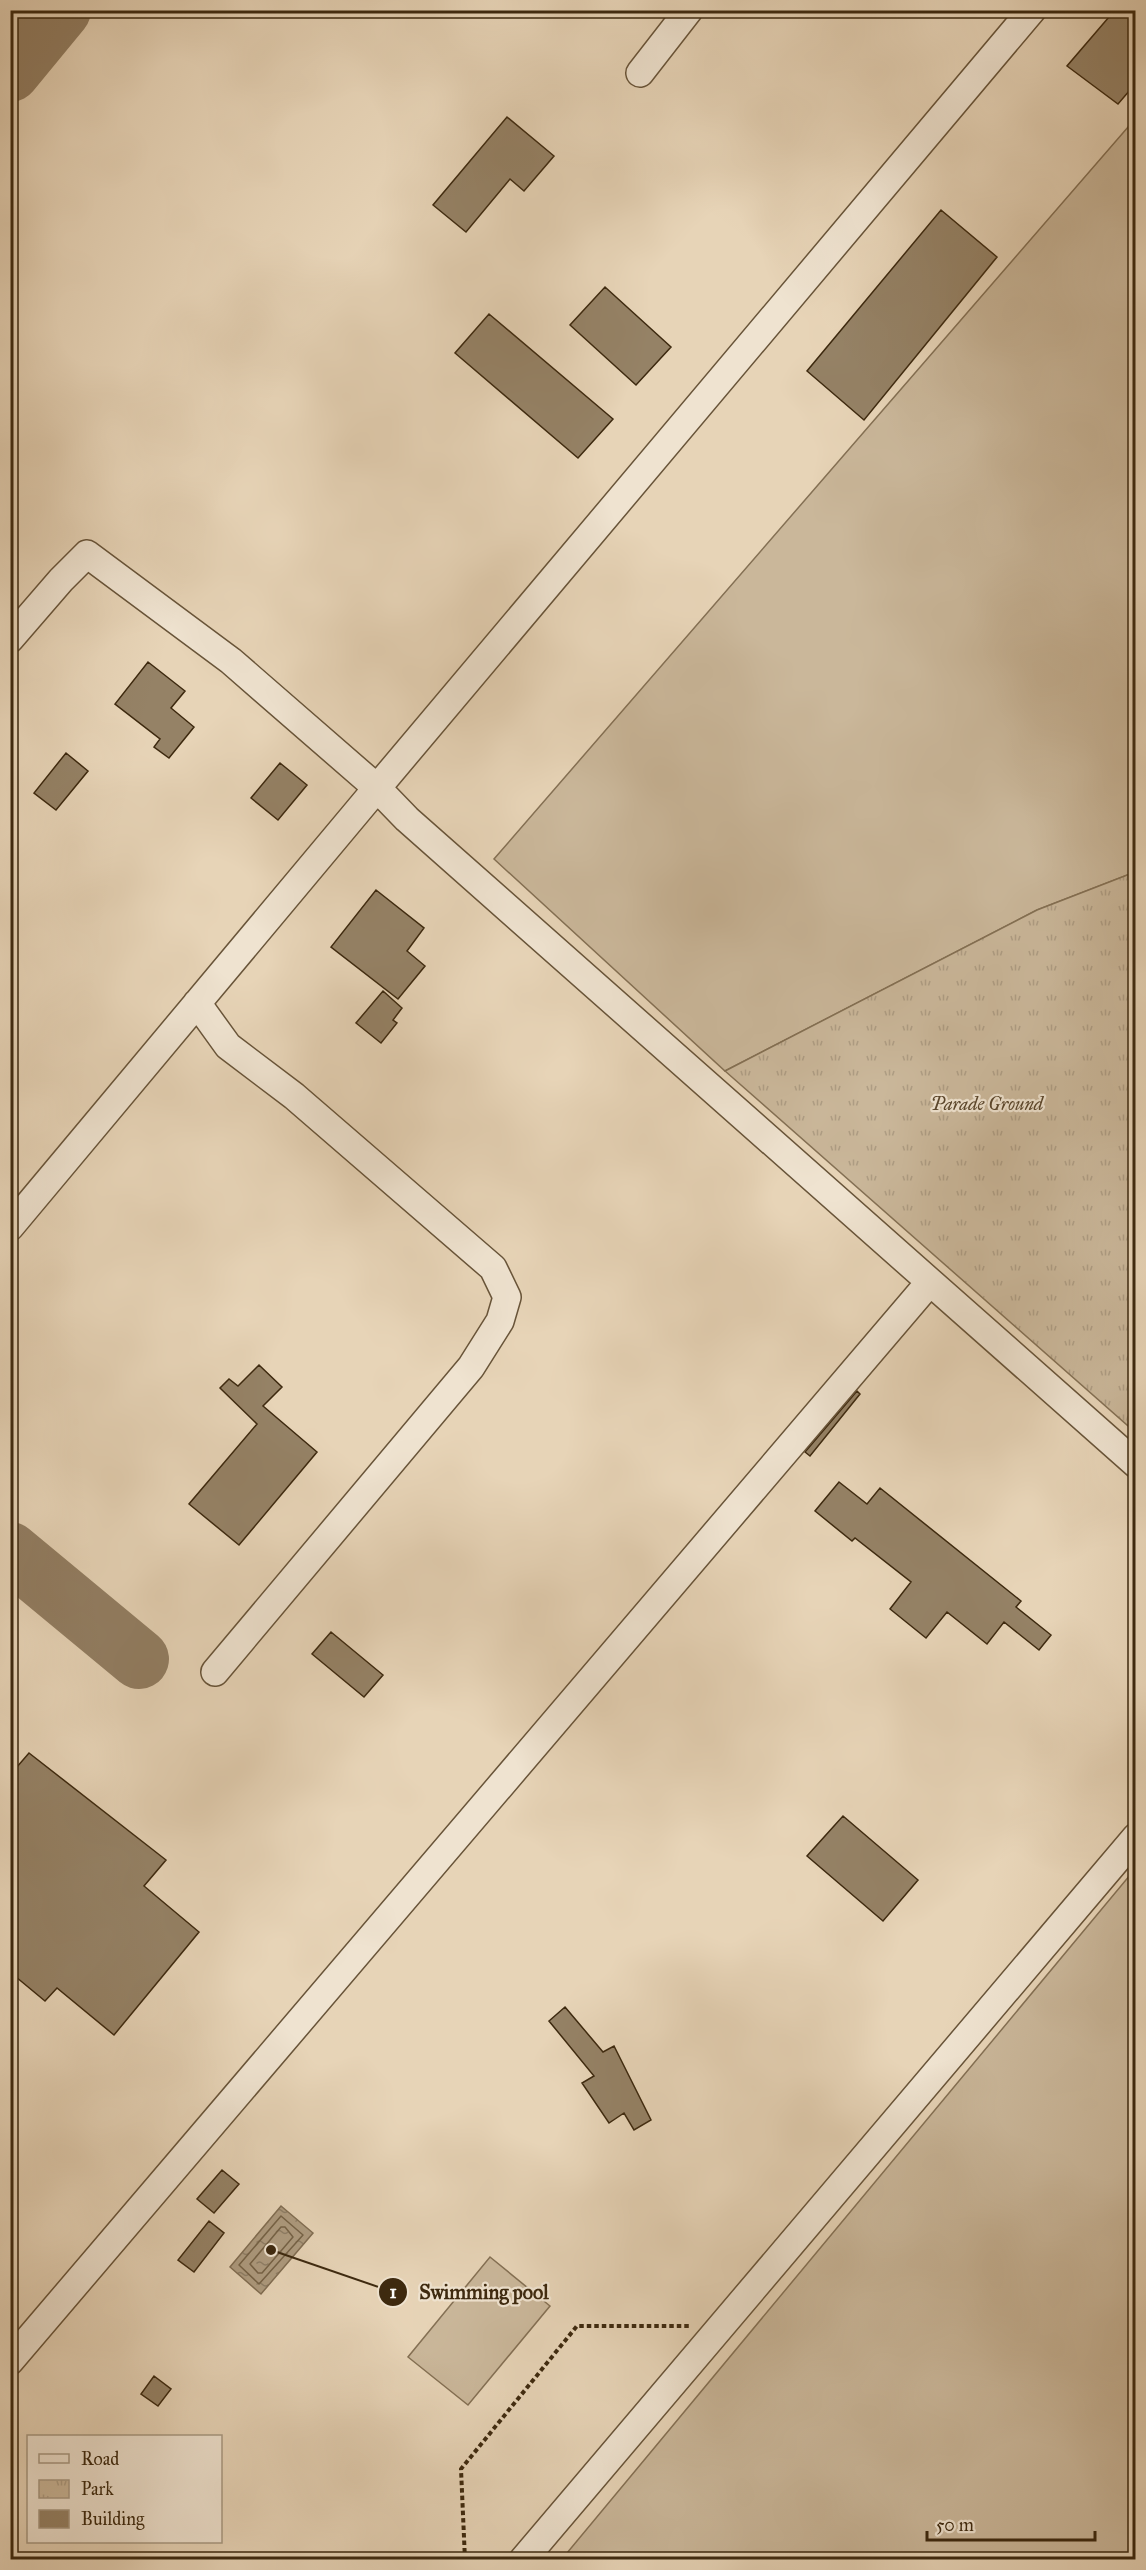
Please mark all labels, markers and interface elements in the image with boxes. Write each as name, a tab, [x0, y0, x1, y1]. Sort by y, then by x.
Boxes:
park label: Parade Ground	[931, 1093, 1045, 1115]
callout: Swimming pool	[378, 2273, 561, 2311]
text: Swimming pool	[419, 2280, 549, 2305]
text: 1	[389, 2281, 397, 2303]
legend	[27, 2435, 222, 2543]
text: Road	[81, 2448, 119, 2470]
text: Park	[81, 2478, 114, 2500]
scale bar	[927, 2504, 1095, 2542]
text: Building	[81, 2508, 145, 2531]
text: 50 m	[936, 2514, 974, 2536]

